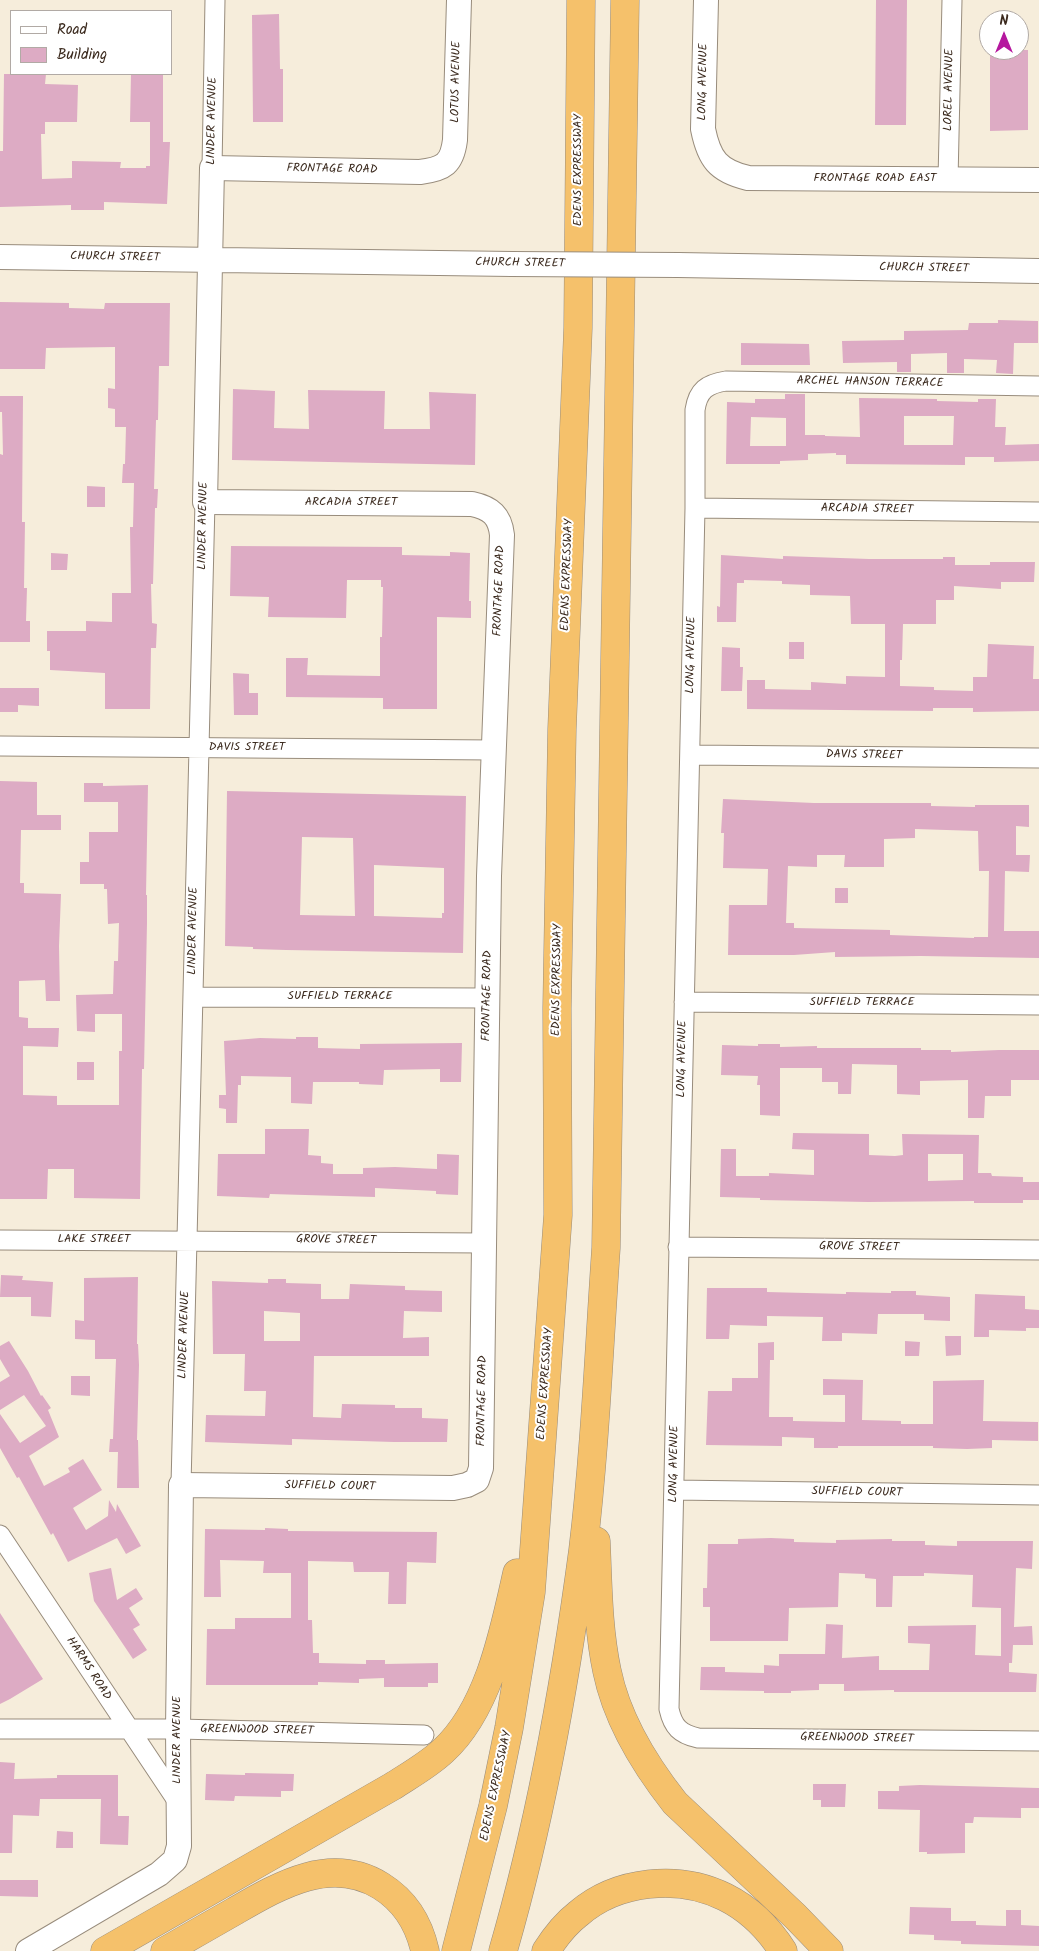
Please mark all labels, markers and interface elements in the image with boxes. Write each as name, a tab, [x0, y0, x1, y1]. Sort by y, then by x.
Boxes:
legend	[10, 10, 172, 75]
north arrow	[979, 10, 1029, 60]
text: N	[1000, 10, 1008, 32]
text: Road	[57, 18, 87, 42]
street label: LOTUS AVENUE	[449, 41, 465, 123]
text: Building	[57, 43, 107, 67]
street label: LONG AVENUE	[696, 43, 712, 121]
street label: LOREL AVENUE	[942, 49, 958, 131]
street label: LINDER AVENUE	[205, 77, 221, 165]
street label: EDENS EXPRESSWAY	[572, 114, 586, 226]
street label: FRONTAGE ROAD	[286, 162, 378, 178]
street label: FRONTAGE ROAD EAST	[814, 172, 936, 186]
street label: CHURCH STREET	[70, 250, 160, 266]
street label: CHURCH STREET	[475, 256, 565, 272]
street label: CHURCH STREET	[879, 261, 969, 277]
street label: ARCHEL HANSON TERRACE	[796, 375, 944, 391]
street label: LINDER AVENUE	[196, 482, 212, 570]
street label: ARCADIA STREET	[305, 496, 397, 510]
street label: ARCADIA STREET	[821, 502, 913, 518]
street label: EDENS EXPRESSWAY	[559, 519, 577, 631]
street label: FRONTAGE ROAD	[491, 545, 509, 637]
street label: LONG AVENUE	[684, 616, 700, 694]
street label: DAVIS STREET	[209, 741, 285, 755]
street label: DAVIS STREET	[826, 748, 902, 764]
street label: LINDER AVENUE	[186, 887, 202, 975]
street label: EDENS EXPRESSWAY	[550, 924, 566, 1036]
street label: FRONTAGE ROAD	[480, 950, 496, 1042]
street label: SUFFIELD TERRACE	[288, 990, 392, 1004]
street label: SUFFIELD TERRACE	[810, 996, 914, 1010]
street label: LONG AVENUE	[675, 1020, 691, 1098]
street label: LAKE STREET	[57, 1233, 131, 1247]
street label: GROVE STREET	[296, 1233, 376, 1249]
street label: GROVE STREET	[819, 1240, 899, 1256]
street label: LINDER AVENUE	[176, 1291, 194, 1379]
street label: EDENS EXPRESSWAY	[535, 1327, 557, 1441]
street label: FRONTAGE ROAD	[475, 1355, 491, 1447]
street label: LONG AVENUE	[667, 1425, 683, 1503]
street label: SUFFIELD COURT	[284, 1479, 376, 1495]
street label: SUFFIELD COURT	[811, 1485, 903, 1501]
street label: HARMS ROAD	[62, 1635, 114, 1703]
street label: LINDER AVENUE	[171, 1696, 185, 1784]
street label: GREENWOOD STREET	[200, 1723, 314, 1739]
street label: EDENS EXPRESSWAY	[478, 1729, 516, 1843]
street label: GREENWOOD STREET	[800, 1731, 914, 1747]

